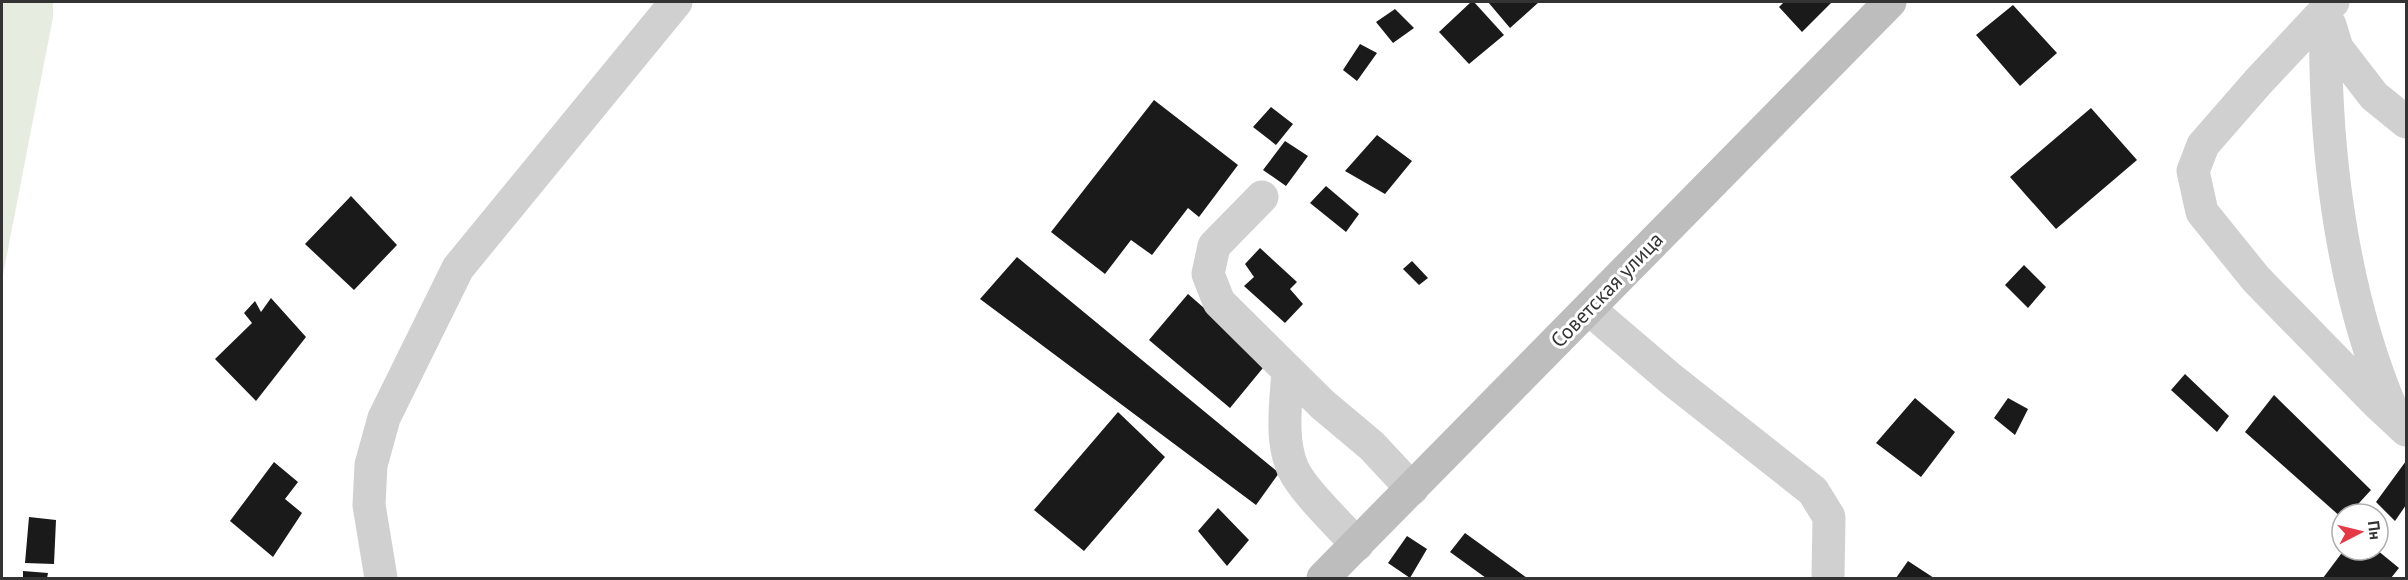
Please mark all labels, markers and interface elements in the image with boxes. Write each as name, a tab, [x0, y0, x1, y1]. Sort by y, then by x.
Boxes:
street label: Советская улица	[1545, 226, 1669, 353]
north arrow	[2330, 502, 2390, 562]
text: Пн	[2364, 520, 2386, 541]

